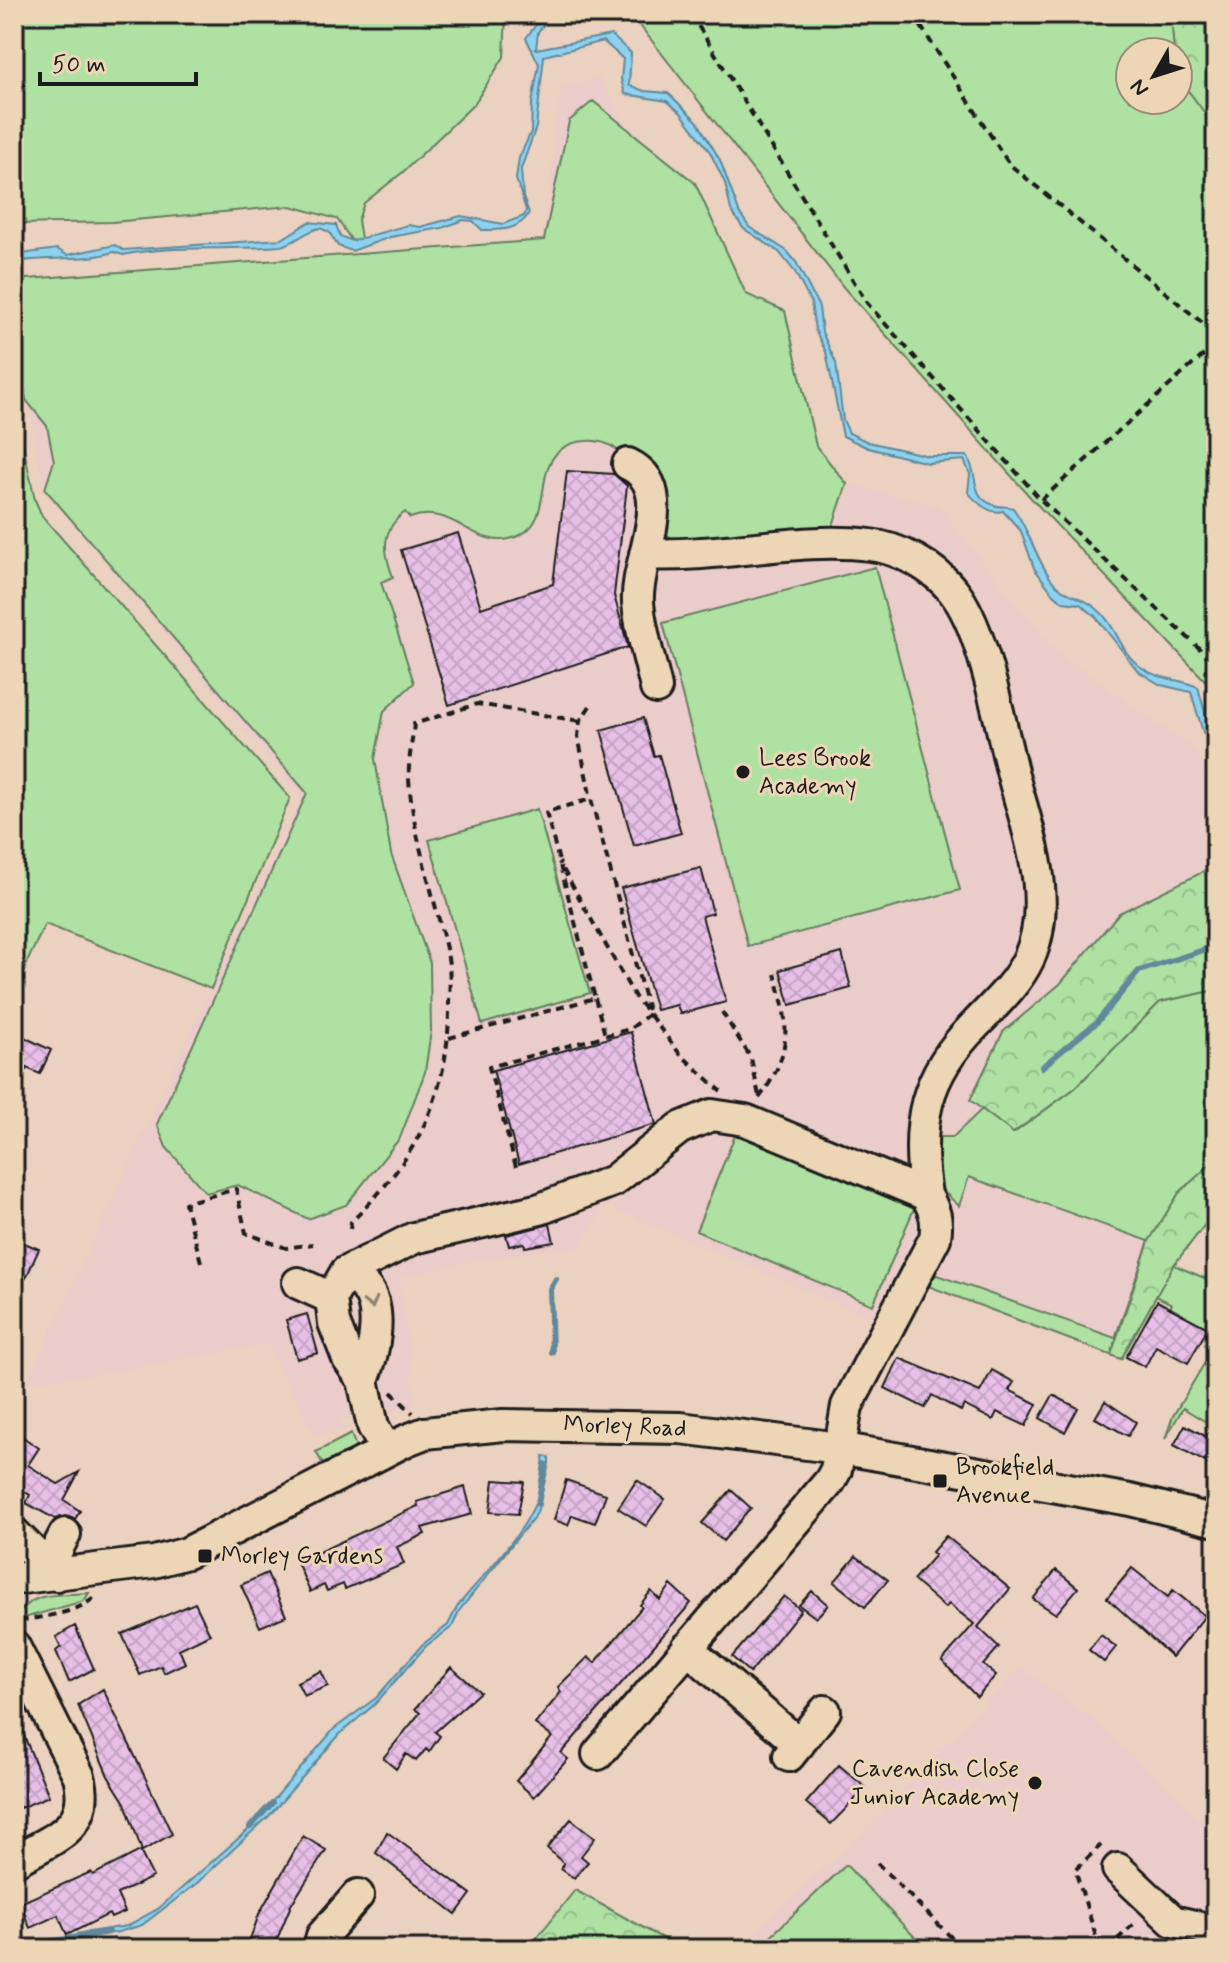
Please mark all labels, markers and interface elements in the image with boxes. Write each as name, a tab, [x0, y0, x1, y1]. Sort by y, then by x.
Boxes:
scale bar	[40, 36, 196, 86]
north arrow	[1114, 36, 1194, 116]
text: 50 m	[52, 50, 106, 81]
text: N	[1125, 73, 1156, 102]
place label: Lees Brook Academy	[759, 743, 871, 802]
marker: Lees Brook Academy	[734, 763, 752, 781]
one-way arrow	[362, 1296, 379, 1309]
street label: Morley Road	[563, 1409, 687, 1445]
place label: Brookfield Avenue	[956, 1452, 1054, 1511]
marker: Brookfield Avenue	[931, 1472, 949, 1490]
place label: Morley Gardens	[221, 1541, 383, 1572]
marker: Morley Gardens	[196, 1547, 214, 1565]
place label: Cavendish Close Junior Academy	[850, 1754, 1019, 1813]
marker: Cavendish Close Junior Academy	[1026, 1774, 1044, 1792]

